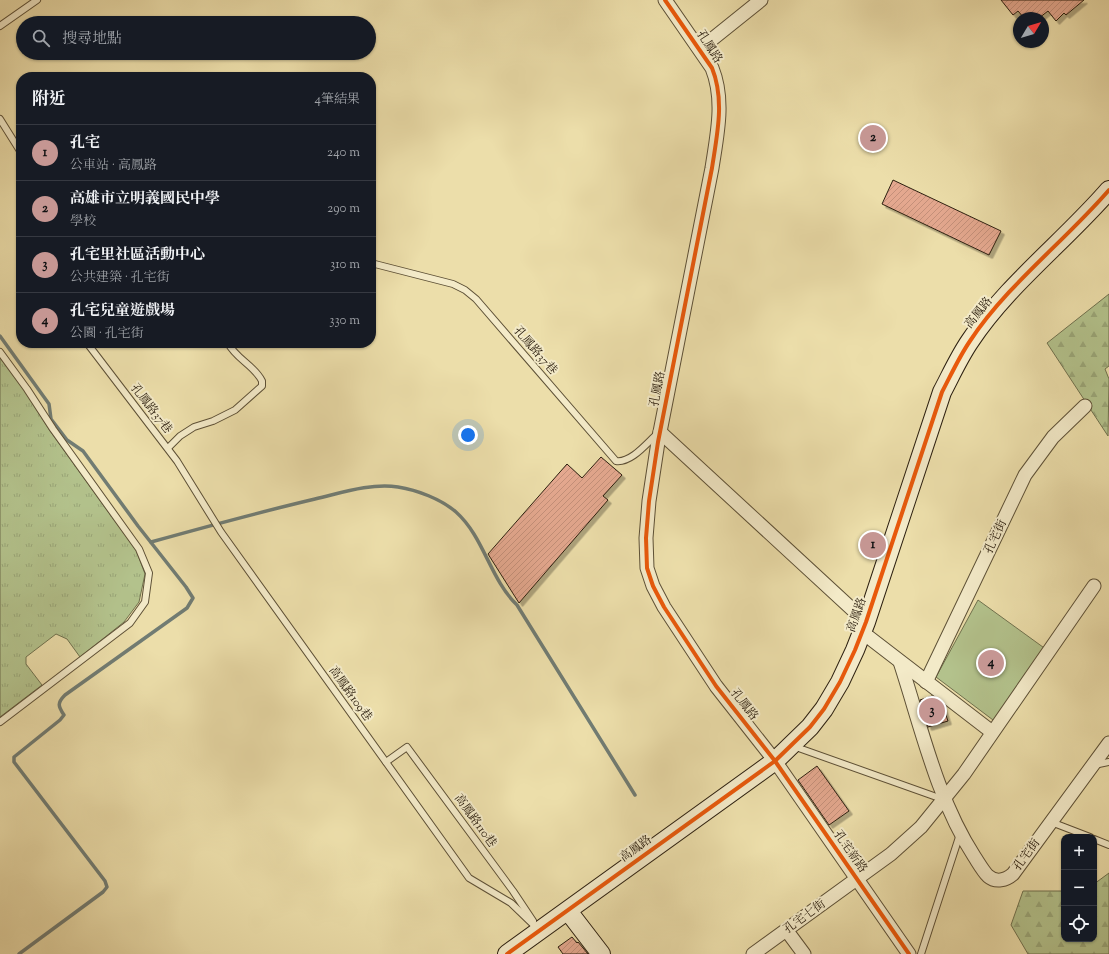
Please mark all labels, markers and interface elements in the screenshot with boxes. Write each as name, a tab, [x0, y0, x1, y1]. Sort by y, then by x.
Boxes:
north arrow	[1013, 12, 1049, 48]
search box	[16, 16, 376, 60]
icon: search	[30, 27, 52, 49]
street label: 孔鳳路	[692, 27, 726, 67]
text: 搜尋地點	[62, 29, 122, 50]
text: 附近	[32, 88, 66, 112]
text: 4筆結果	[314, 91, 360, 109]
pin: 2	[860, 123, 886, 153]
text: 孔宅	[70, 133, 100, 154]
text: 1	[43, 144, 47, 162]
text: 240 m	[327, 144, 360, 162]
text: 公車站 · 高鳳路	[70, 157, 157, 175]
text: 高雄市立明義國民中學	[70, 189, 220, 210]
text: 2	[42, 200, 48, 218]
text: 290 m	[327, 200, 360, 218]
text: 學校	[70, 213, 96, 231]
text: 孔宅里社區活動中心	[70, 245, 205, 266]
text: 3	[42, 256, 48, 274]
text: 310 m	[330, 256, 360, 274]
text: 公共建築 · 孔宅街	[70, 269, 170, 287]
street label: 高鳳路	[961, 293, 997, 333]
text: 孔宅兒童遊戲場	[70, 301, 175, 322]
text: 4	[42, 312, 48, 330]
text: 330 m	[329, 312, 360, 330]
street label: 孔鳳路37巷	[509, 323, 561, 379]
text: 公園 · 孔宅街	[70, 325, 144, 343]
street label: 孔鳳路	[646, 370, 670, 408]
street label: 孔鳳路37巷	[126, 380, 176, 438]
your location	[458, 425, 478, 445]
street label: 孔宅街	[980, 516, 1012, 557]
pin: 1	[860, 530, 886, 560]
street label: 高鳳路	[842, 595, 872, 635]
pin: 4	[978, 648, 1004, 678]
street label: 高鳳路109巷	[324, 663, 376, 725]
street label: 孔鳳路	[726, 685, 762, 725]
pin: 3	[919, 696, 945, 726]
street label: 高鳳路110巷	[449, 790, 501, 852]
street label: 孔宅新路	[829, 827, 871, 877]
street label: 高鳳路	[616, 831, 656, 867]
street label: 孔宅街	[1009, 834, 1045, 875]
map controls	[1061, 834, 1097, 942]
button: +	[1061, 834, 1097, 870]
button: −	[1061, 870, 1097, 906]
street label: 孔宅七街	[780, 895, 831, 938]
button: locate	[1061, 906, 1097, 942]

